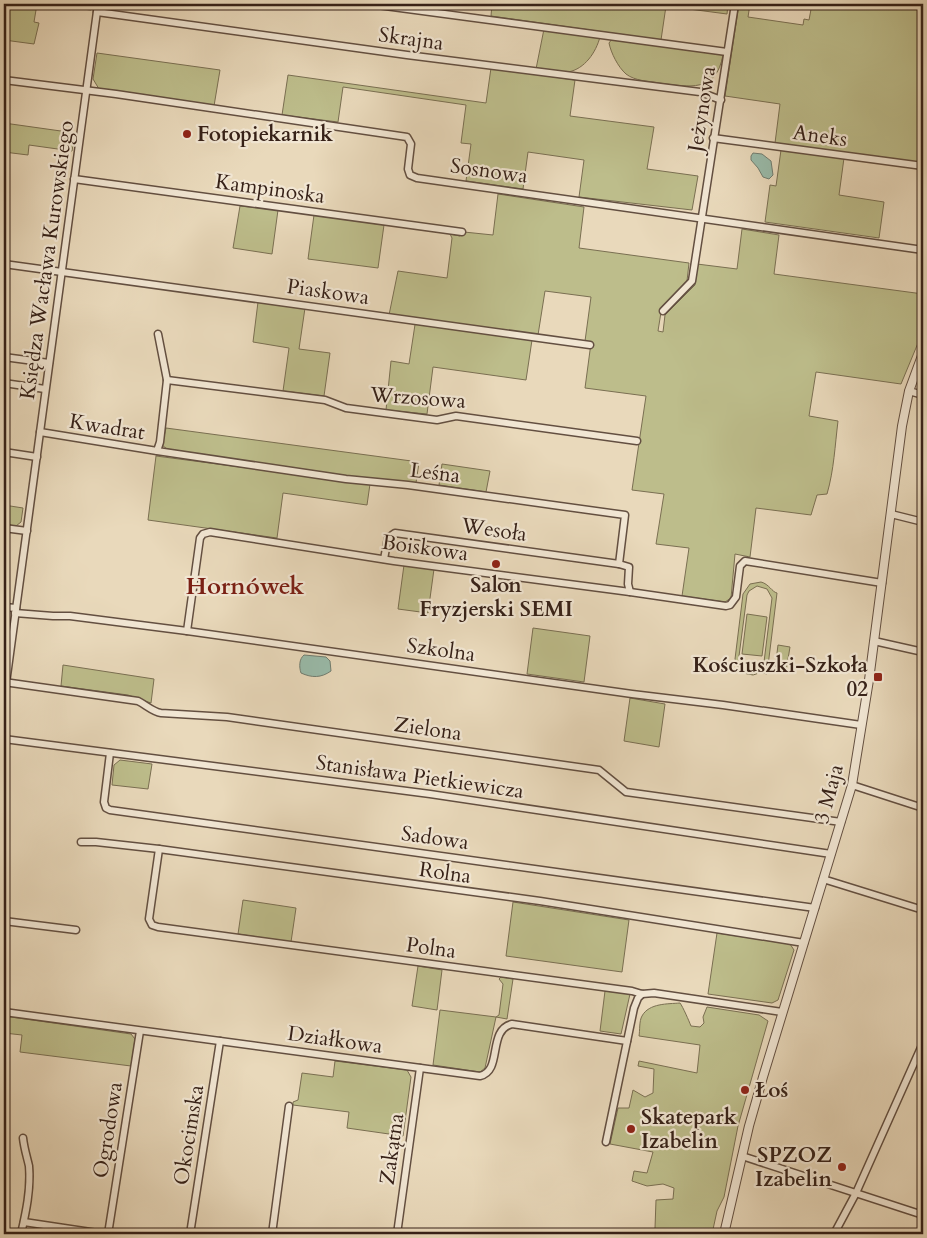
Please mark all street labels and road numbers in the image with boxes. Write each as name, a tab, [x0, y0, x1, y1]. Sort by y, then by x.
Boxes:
street label: Skrajna	[377, 20, 445, 58]
street label: Jeżynowa	[680, 64, 723, 157]
street label: Aneks	[791, 118, 849, 154]
street label: Księdza Wacława Kurowskiego	[13, 119, 81, 401]
street label: Sosnowa	[448, 151, 530, 191]
street label: Kampinoska	[213, 167, 327, 211]
street label: Piaskowa	[285, 272, 371, 312]
street label: Wrzosowa	[368, 380, 467, 416]
street label: Kwadrat	[67, 407, 147, 447]
street label: Leśna	[408, 456, 462, 490]
street label: Wesoła	[458, 511, 529, 549]
street label: Boiskowa	[380, 528, 470, 568]
street label: Szkolna	[405, 631, 477, 669]
street label: Zielona	[392, 710, 464, 748]
street label: Stanisława Pietkiewicza	[314, 748, 526, 806]
street label: 3 Maja	[807, 761, 851, 827]
street label: Sadowa	[399, 819, 471, 857]
street label: Rolna	[417, 855, 473, 891]
street label: Polna	[404, 930, 458, 966]
street label: Działkowa	[286, 1019, 384, 1061]
street label: Ogrodowa	[86, 1080, 130, 1180]
street label: Okocimska	[167, 1083, 211, 1187]
street label: Zakątna	[373, 1111, 411, 1187]

